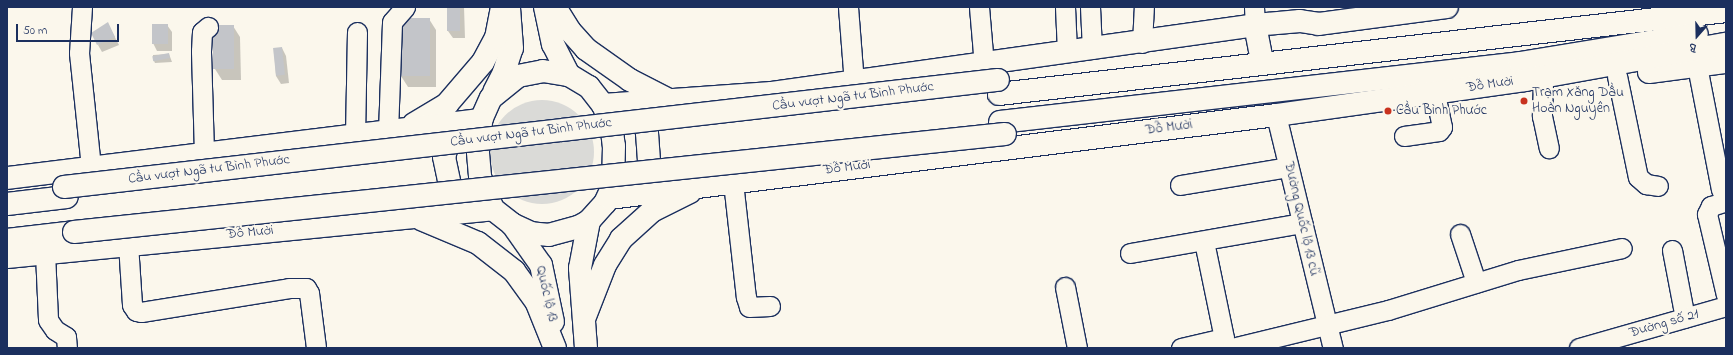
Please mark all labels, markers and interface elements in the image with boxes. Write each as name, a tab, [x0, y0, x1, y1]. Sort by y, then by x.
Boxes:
scale bar	[18, 16, 121, 42]
north arrow	[1677, 16, 1717, 56]
text: 50 m	[23, 22, 47, 40]
text: B	[1687, 38, 1699, 56]
street label: Đỗ Mười	[1465, 73, 1515, 97]
street label: Cầu vượt Ngã tư Bình Phước	[771, 79, 935, 115]
place label: Trạm Xăng Dầu Hoàn Nguyên	[1532, 85, 1624, 118]
marker: Trạm Xăng Dầu Hoàn Nguyên	[1519, 96, 1529, 106]
place label: Cầu Bình Phước	[1396, 103, 1487, 119]
marker: Cầu Bình Phước	[1383, 106, 1393, 116]
street label: Cầu vượt Ngã tư Bình Phước	[449, 115, 613, 151]
street label: Đỗ Mười	[1144, 117, 1194, 139]
street label: Cầu vượt Ngã tư Bình Phước	[127, 152, 291, 188]
street label: Đỗ Mười	[822, 157, 872, 179]
street label: Đường Quốc lộ 13 cũ	[1280, 160, 1322, 278]
street label: Đỗ Mười	[226, 223, 274, 243]
street label: Quốc lộ 13	[531, 264, 561, 324]
street label: Đường số 21	[1627, 306, 1701, 342]

